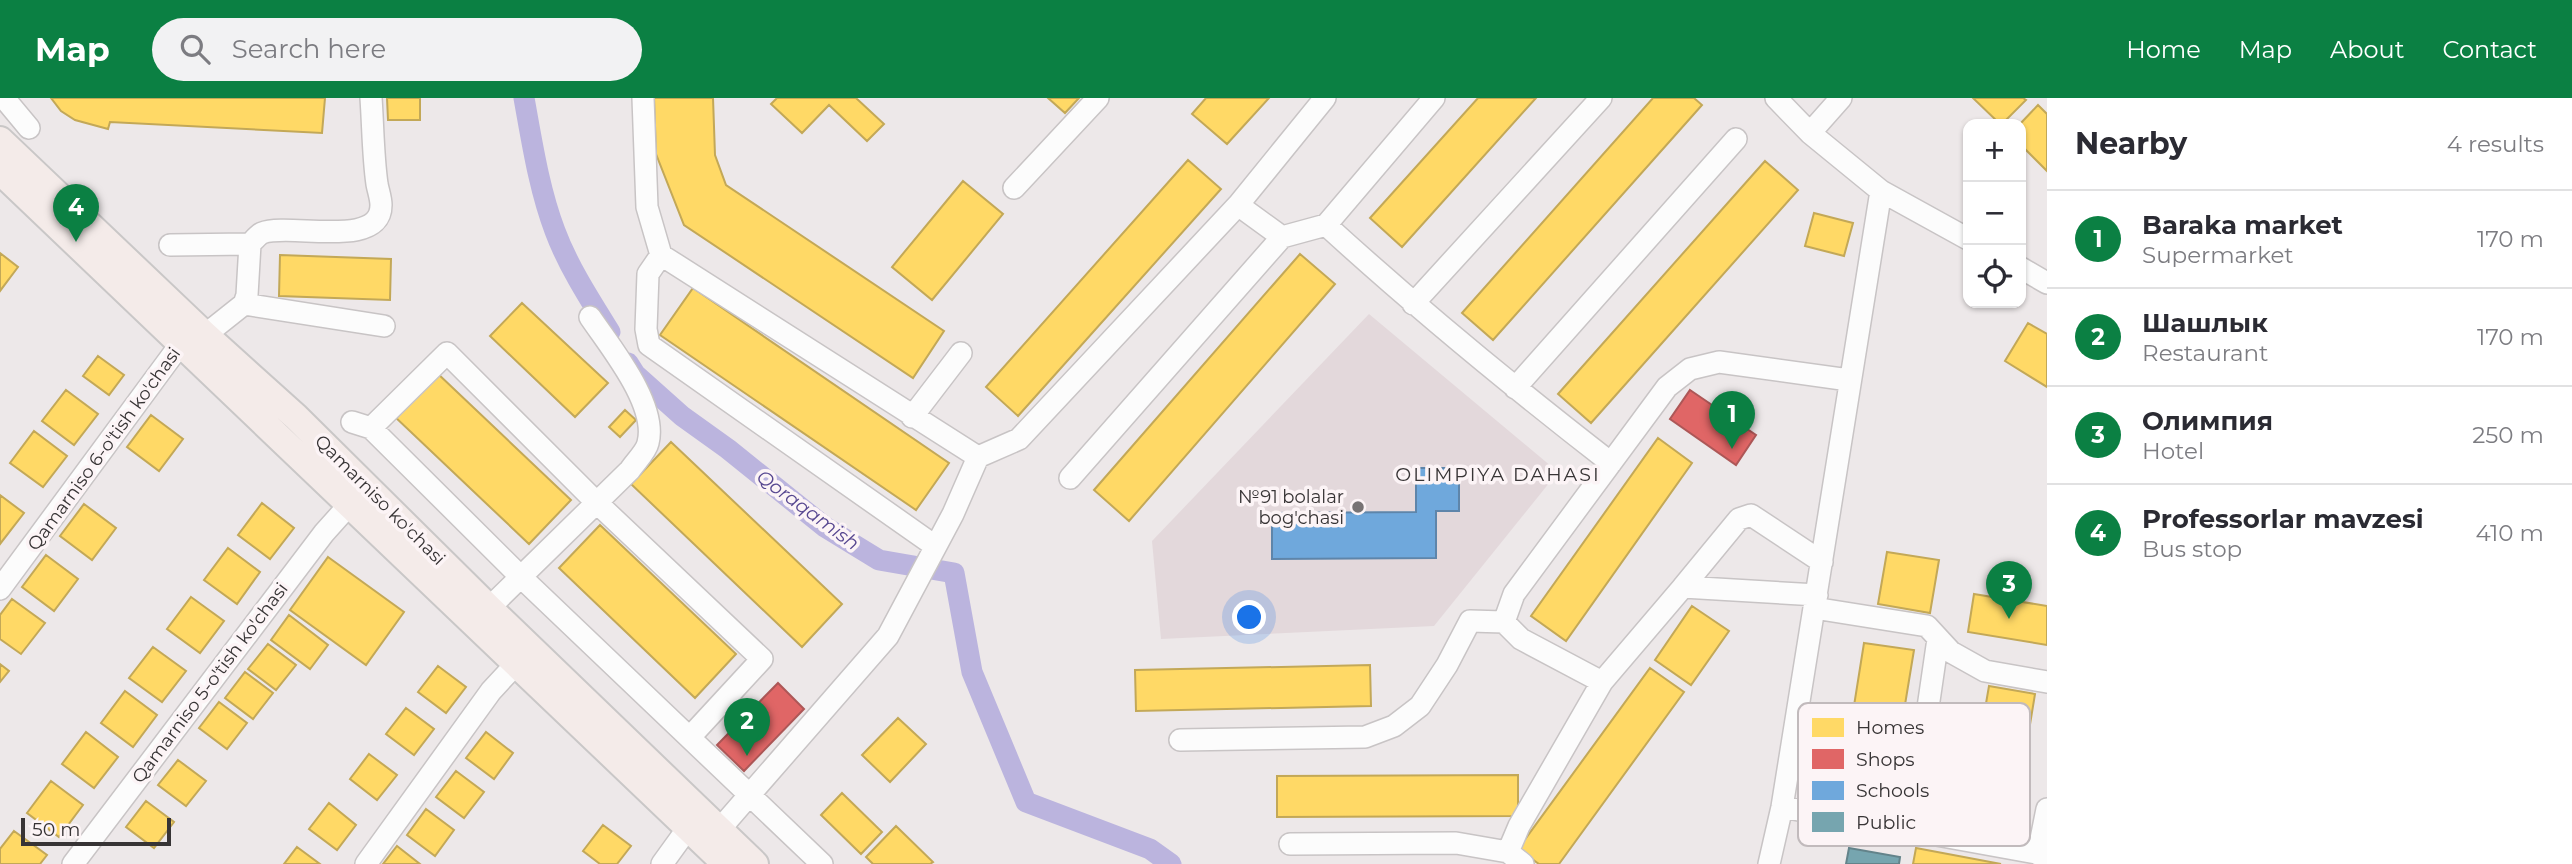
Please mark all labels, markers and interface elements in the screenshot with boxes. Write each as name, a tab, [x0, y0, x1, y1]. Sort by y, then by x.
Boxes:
search box	[152, 18, 642, 81]
text: Map	[35, 29, 110, 69]
icon: search	[176, 30, 214, 68]
text: Search here	[232, 33, 386, 65]
text: Home	[2126, 35, 2201, 64]
text: Map	[2239, 35, 2292, 64]
text: About	[2330, 35, 2404, 64]
text: Contact	[2442, 35, 2537, 64]
map controls	[1963, 119, 2026, 308]
button: +	[1963, 119, 2026, 182]
text: Nearby	[2075, 125, 2187, 162]
text: 4 results	[2447, 130, 2544, 158]
button: −	[1963, 182, 2026, 245]
pin: 4	[53, 184, 99, 242]
text: Baraka market	[2142, 209, 2343, 241]
text: 1	[2093, 225, 2103, 253]
text: 170 m	[2477, 225, 2544, 253]
text: Supermarket	[2142, 241, 2294, 269]
button: locate	[1963, 245, 2026, 308]
text: Шашлык	[2142, 307, 2268, 339]
text: 2	[2091, 323, 2105, 351]
text: 170 m	[2477, 323, 2544, 351]
text: Restaurant	[2142, 339, 2268, 367]
street label: Qamarniso 6-o'tish ko'chasi	[23, 343, 185, 555]
pin: 1	[1709, 391, 1755, 449]
text: Олимпия	[2142, 405, 2273, 437]
text: 3	[2091, 421, 2105, 449]
text: 250 m	[2472, 421, 2544, 449]
street label: Qamarniso ko'chasi	[310, 430, 450, 570]
text: Hotel	[2142, 437, 2204, 465]
district label: OLIMPIYA DAHASI	[1395, 463, 1601, 486]
water label: Qoraqamish	[752, 465, 864, 555]
place label: №91 bolalar bog'chasi	[1238, 486, 1344, 529]
marker: №91 bolalar bog'chasi	[1350, 499, 1366, 515]
text: Professorlar mavzesi	[2142, 503, 2424, 535]
text: 4	[2090, 519, 2106, 547]
text: 410 m	[2475, 519, 2544, 547]
text: Bus stop	[2142, 535, 2242, 563]
pin: 3	[1986, 561, 2032, 619]
street label: Qamarniso 5-o'tish ko'chasi	[127, 578, 293, 788]
your location	[1232, 600, 1266, 634]
pin: 2	[724, 698, 770, 756]
legend	[1798, 703, 2030, 846]
text: Homes	[1856, 716, 1924, 739]
text: Shops	[1856, 748, 1915, 771]
text: Schools	[1856, 779, 1929, 802]
text: Public	[1856, 811, 1916, 834]
scale bar	[21, 815, 172, 847]
text: 50 m	[32, 818, 80, 841]

